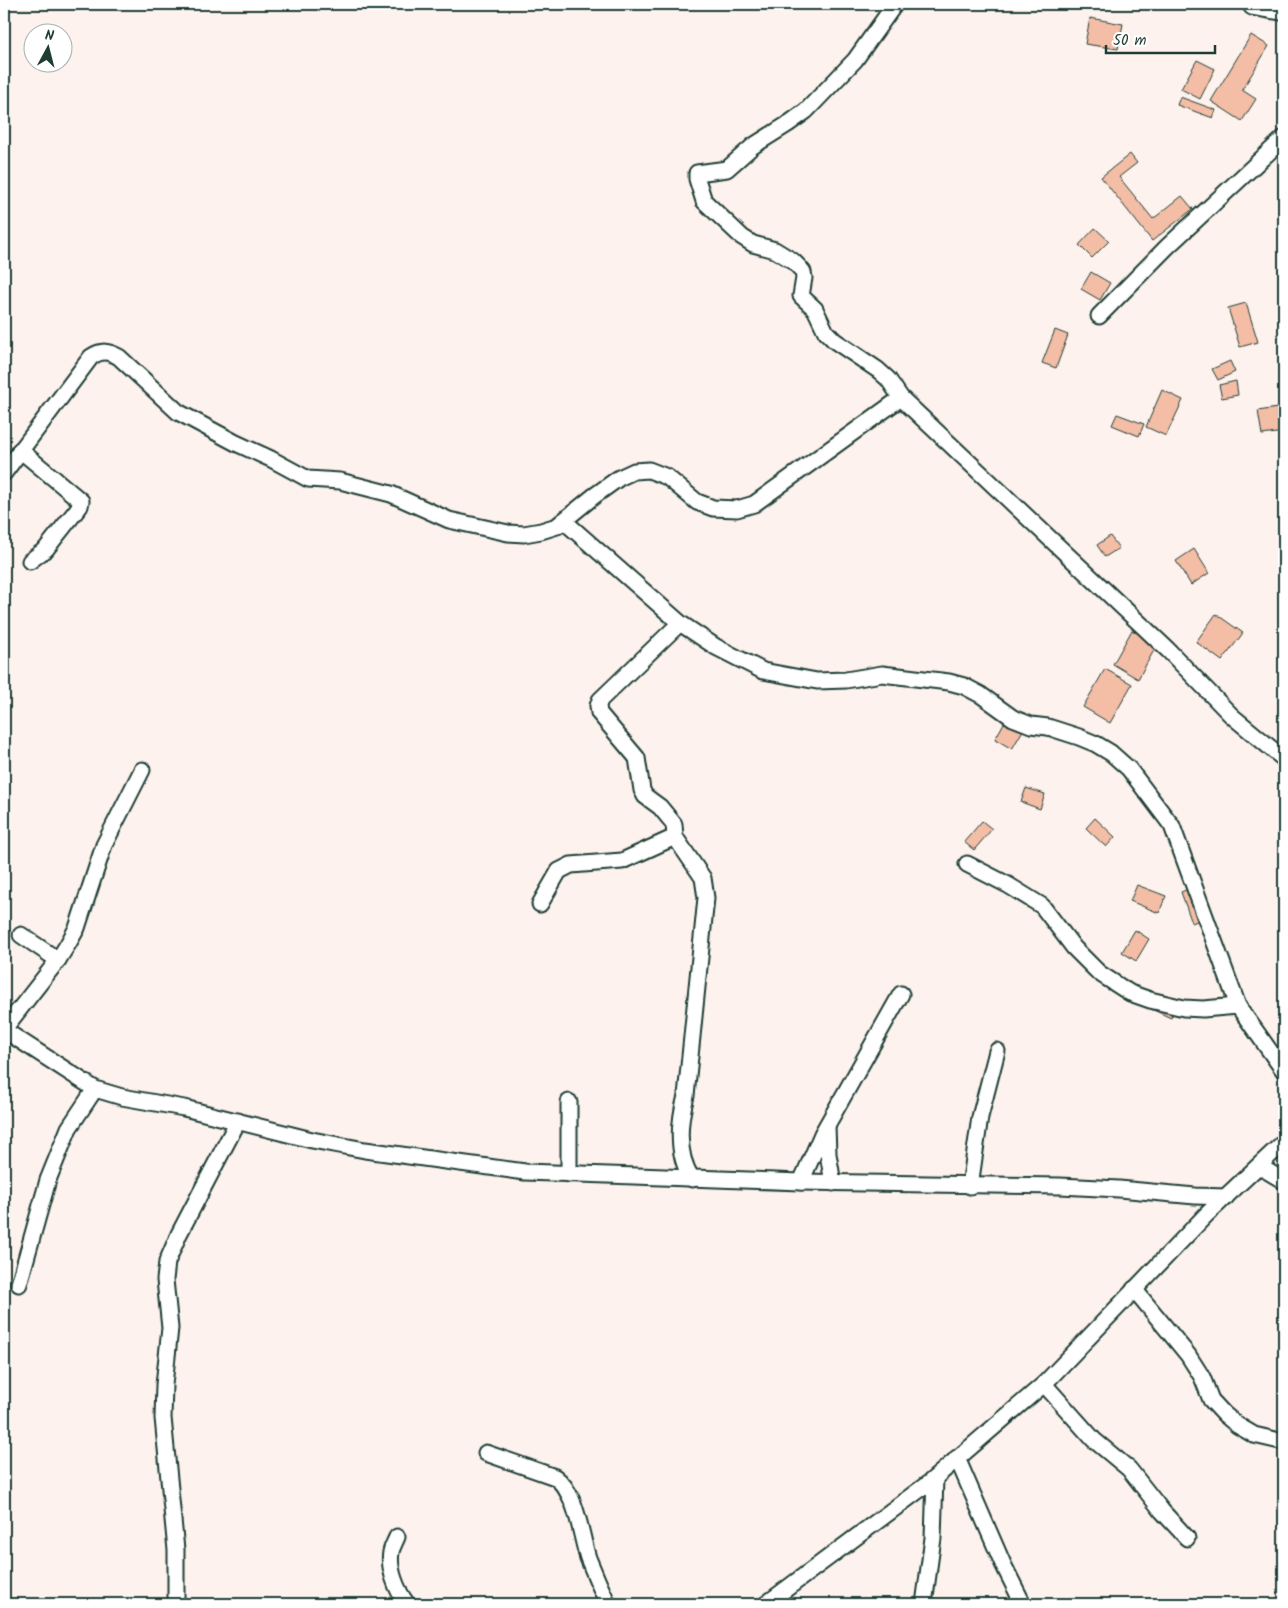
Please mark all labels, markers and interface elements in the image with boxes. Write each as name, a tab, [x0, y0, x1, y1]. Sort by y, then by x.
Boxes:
north arrow	[22, 22, 72, 72]
scale bar	[1106, 22, 1214, 54]
text: N	[44, 25, 55, 48]
text: 50 m	[1113, 29, 1147, 53]

